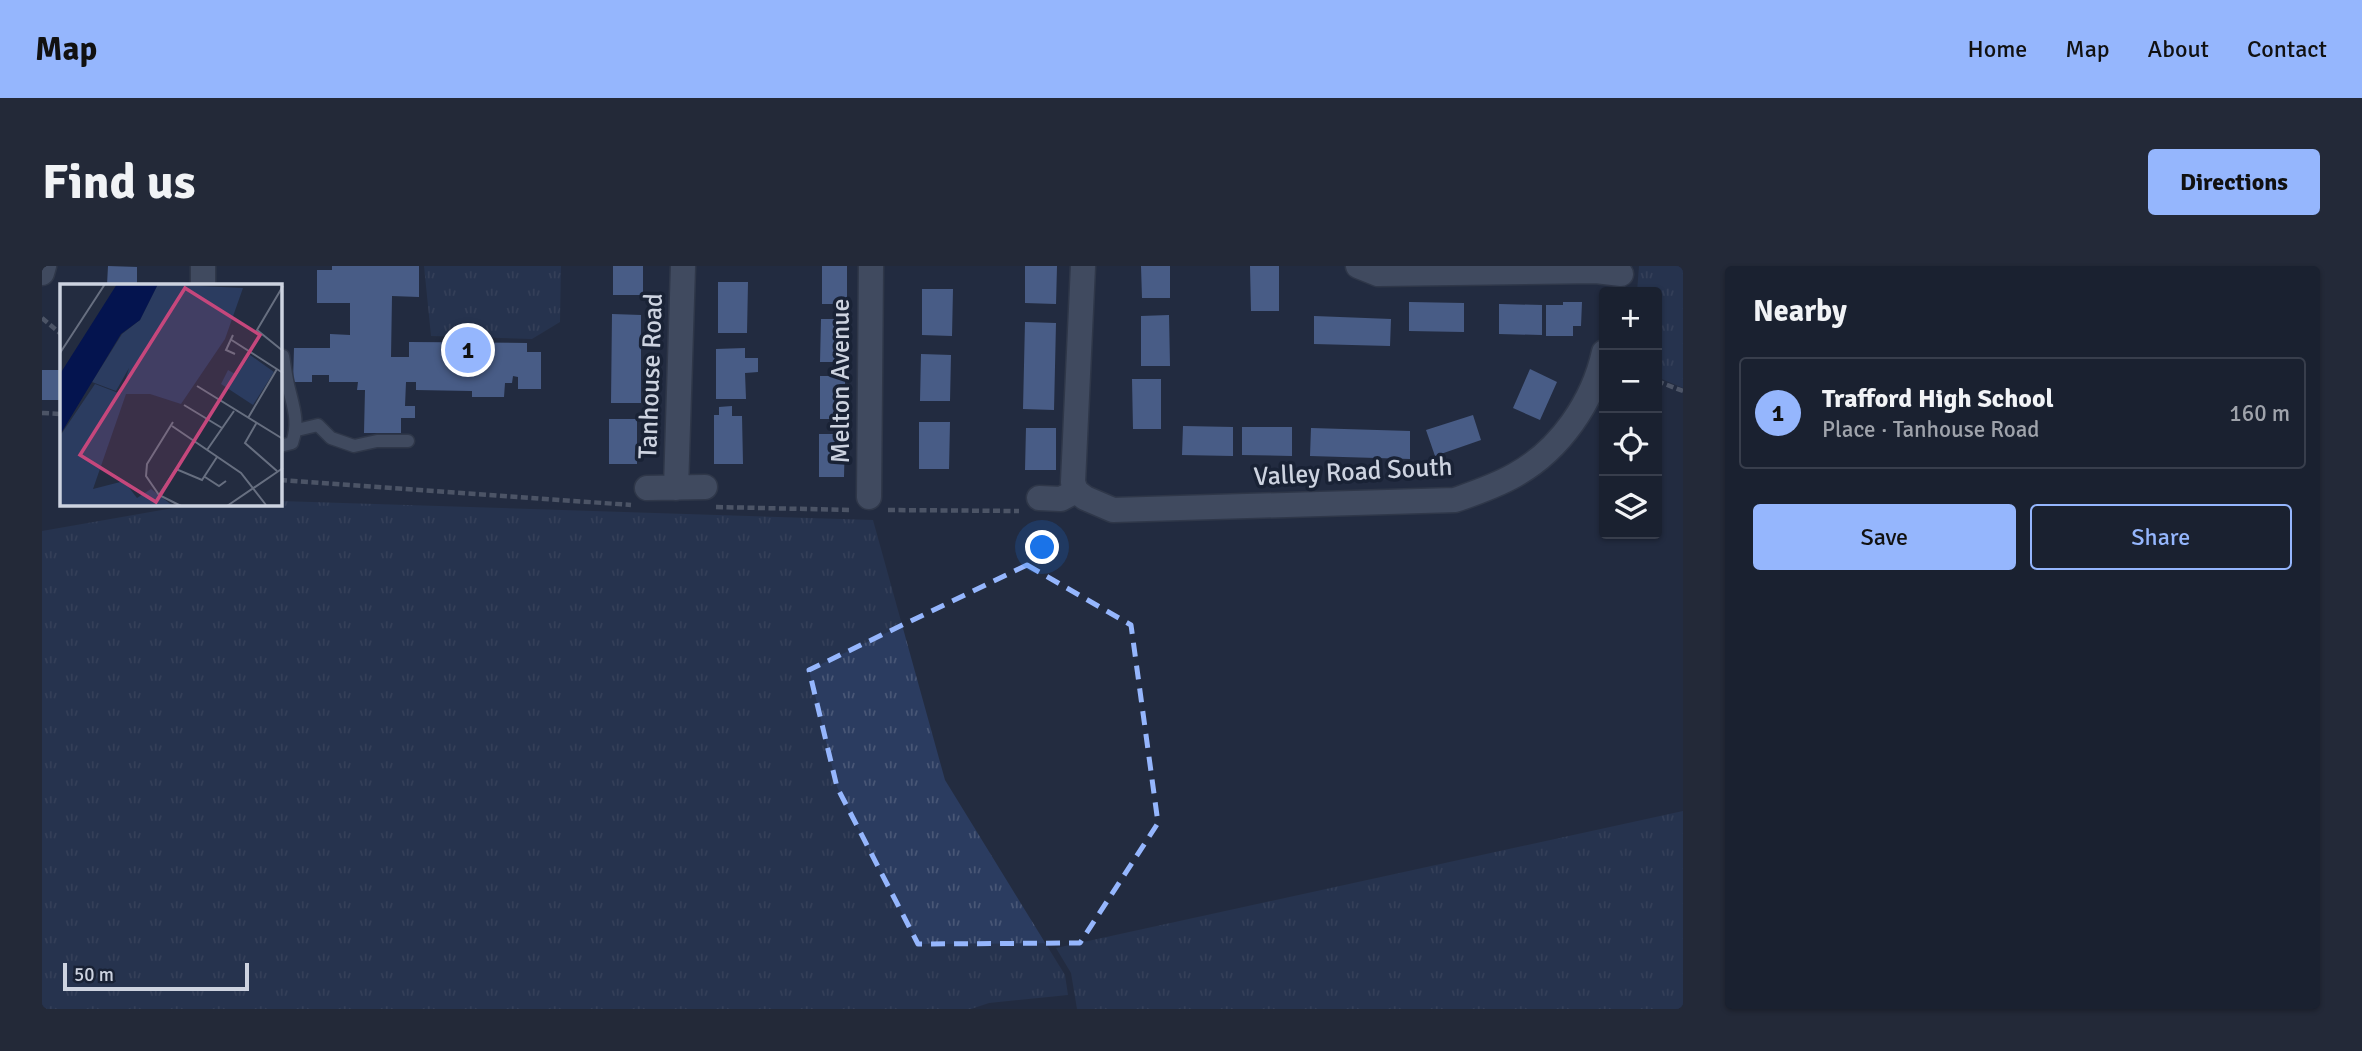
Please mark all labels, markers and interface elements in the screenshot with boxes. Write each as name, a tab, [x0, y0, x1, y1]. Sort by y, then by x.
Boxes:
text: Map	[35, 29, 97, 70]
text: Home	[1967, 34, 2027, 64]
text: Map	[2065, 34, 2110, 64]
text: About	[2148, 34, 2209, 64]
text: Contact	[2247, 34, 2327, 64]
button: Directions	[2148, 149, 2320, 215]
text: Find us	[42, 152, 195, 212]
inset map	[60, 284, 282, 506]
map controls	[1599, 287, 1662, 539]
button: +	[1599, 287, 1662, 350]
street label: Tanhouse Road	[632, 293, 670, 459]
text: Nearby	[1753, 293, 1847, 330]
street label: Melton Avenue	[825, 299, 857, 463]
pin: 1	[445, 324, 491, 376]
button: −	[1599, 350, 1662, 413]
text: Trafford High School	[1822, 383, 2054, 415]
text: 1	[1772, 399, 1784, 428]
text: 160 m	[2229, 399, 2290, 428]
button: locate	[1599, 413, 1662, 476]
text: Place · Tanhouse Road	[1822, 415, 2040, 444]
street label: Valley Road South	[1253, 451, 1453, 493]
button: layers	[1599, 476, 1662, 539]
button: Save	[1753, 504, 2016, 570]
button: Share	[2030, 504, 2292, 570]
your location	[1025, 530, 1059, 564]
scale bar	[63, 960, 248, 992]
text: 50 m	[74, 963, 114, 987]

